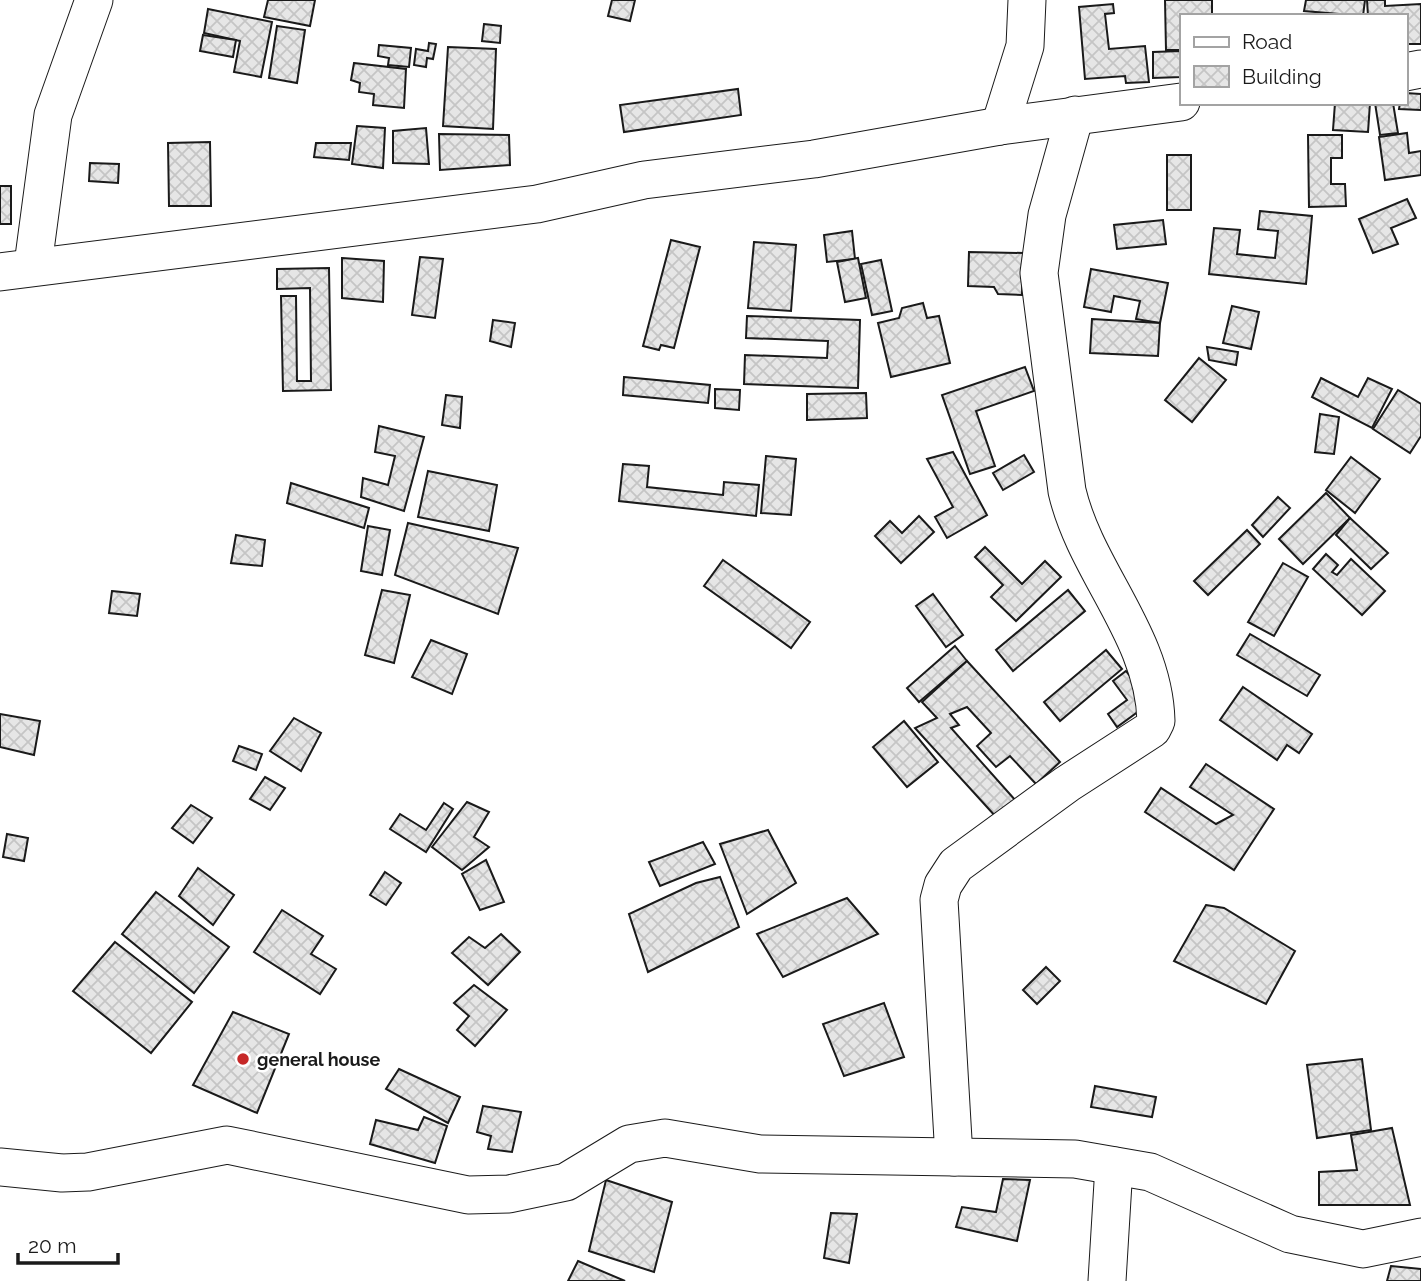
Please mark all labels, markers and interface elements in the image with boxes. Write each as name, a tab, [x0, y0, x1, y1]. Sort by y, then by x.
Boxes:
legend	[1180, 14, 1407, 105]
text: Road	[1242, 29, 1292, 54]
text: Building	[1242, 64, 1322, 89]
place label: general house	[257, 1049, 380, 1070]
marker: general house	[235, 1051, 251, 1067]
scale bar	[18, 1222, 117, 1266]
text: 20 m	[28, 1233, 76, 1258]

